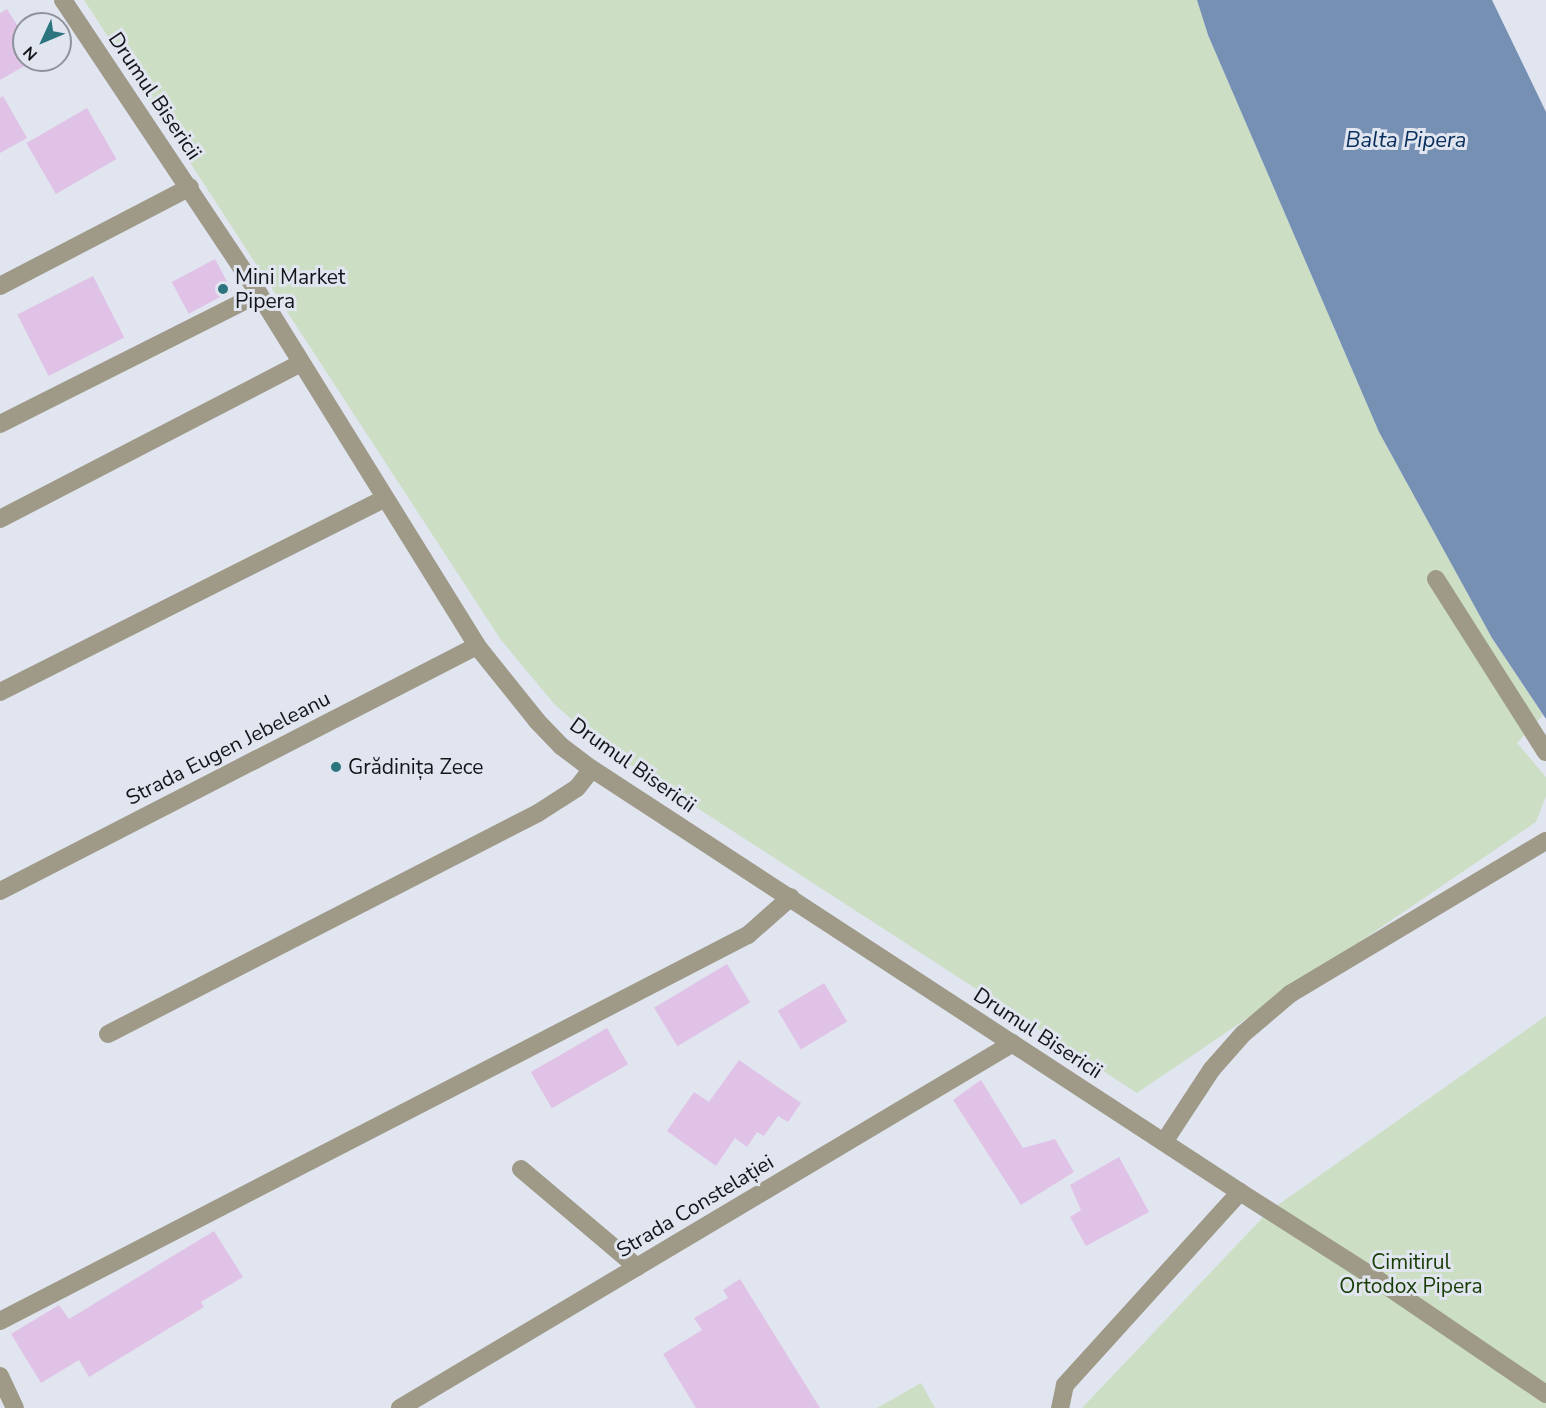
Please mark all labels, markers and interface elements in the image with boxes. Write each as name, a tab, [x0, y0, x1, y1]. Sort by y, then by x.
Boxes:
north arrow	[12, 12, 72, 72]
street label: Drumul Bisericii	[103, 27, 207, 165]
text: N	[18, 41, 43, 65]
water label: Balta Pipera	[1346, 128, 1466, 154]
place label: Mini Market Pipera	[235, 264, 345, 314]
marker: Mini Market Pipera	[216, 282, 230, 296]
street label: Strada Eugen Jebeleanu	[122, 685, 334, 811]
street label: Drumul Bisericii	[565, 712, 701, 818]
place label: Grădinița Zece	[348, 754, 483, 780]
marker: Grădinița Zece	[329, 760, 343, 774]
street label: Drumul Bisericii	[969, 982, 1107, 1084]
street label: Strada Constelației	[612, 1149, 778, 1263]
park label: Cimitirul Ortodox Pipera	[1339, 1249, 1483, 1299]

